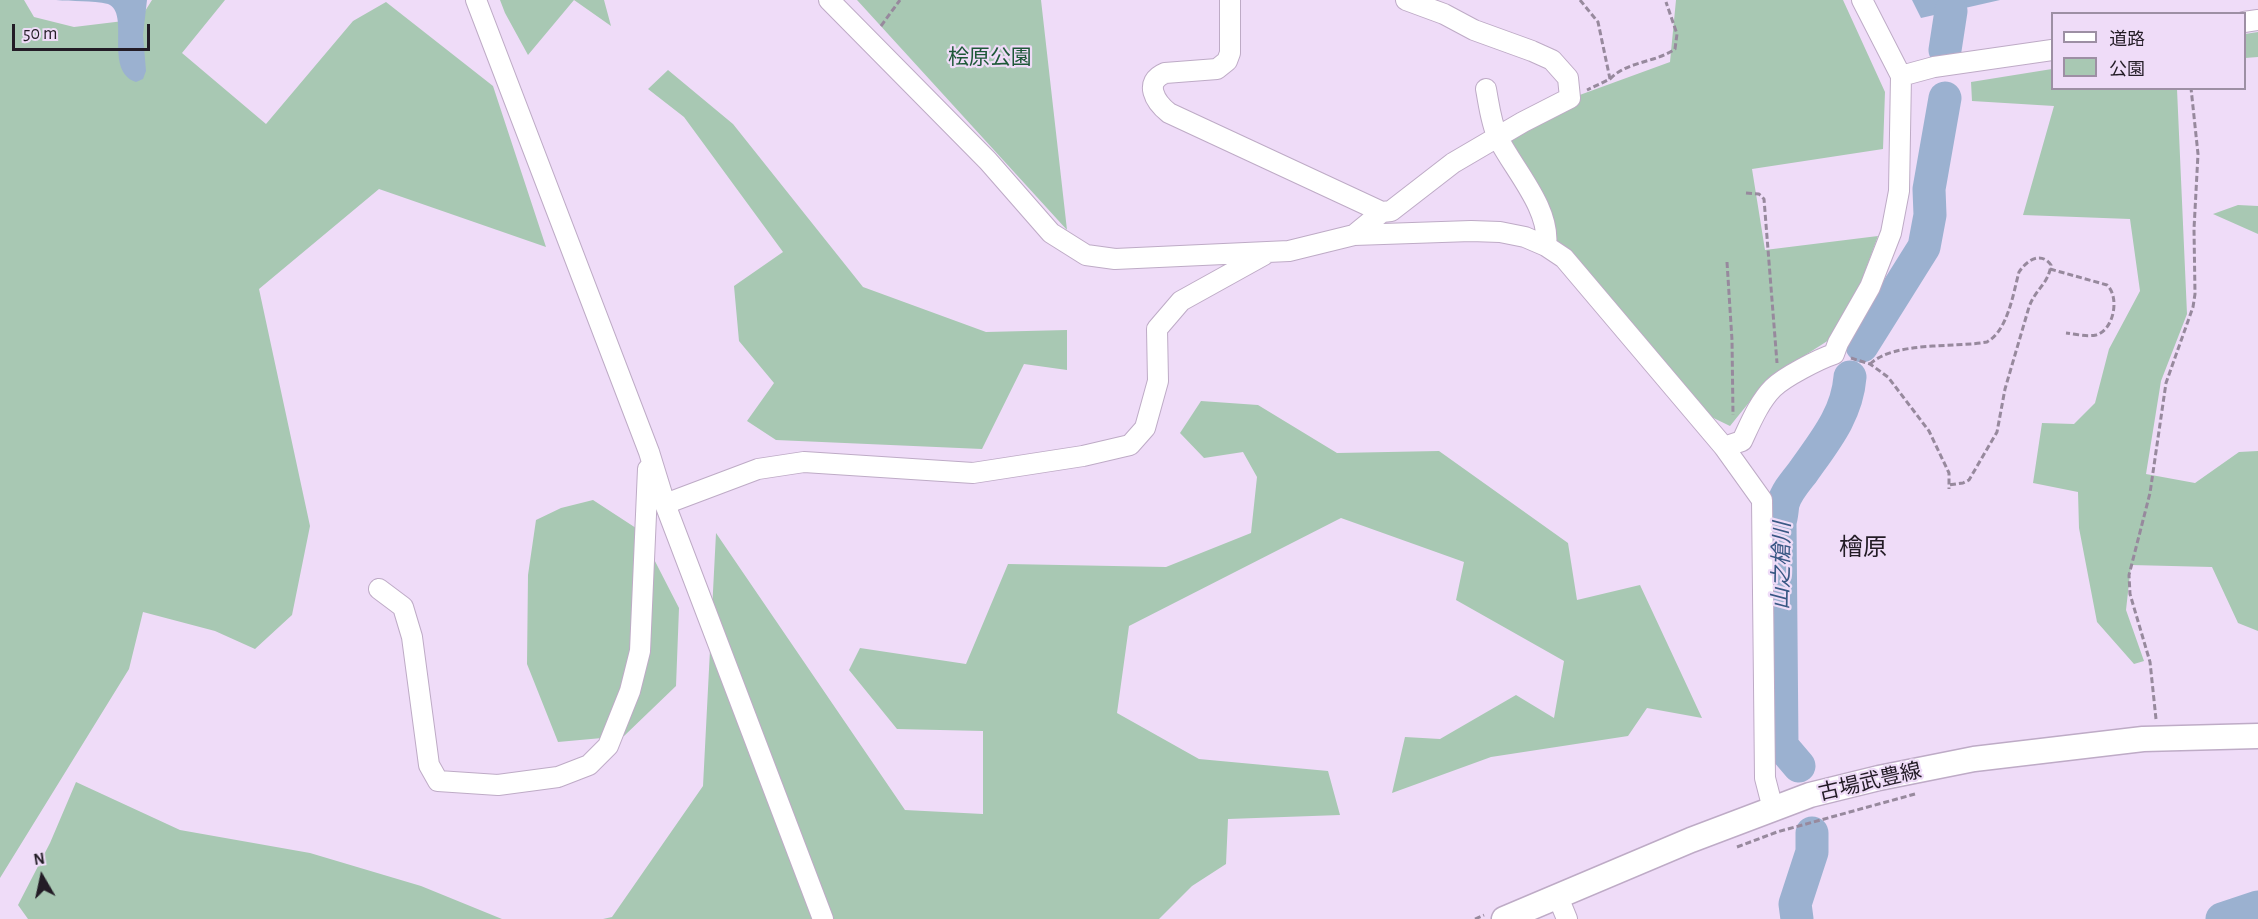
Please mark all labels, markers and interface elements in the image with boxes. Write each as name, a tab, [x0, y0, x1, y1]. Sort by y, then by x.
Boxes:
scale bar	[15, 12, 153, 50]
legend	[2051, 12, 2246, 90]
text: 50 m	[23, 25, 57, 43]
text: 道路	[2109, 31, 2145, 49]
park label: 桧原公園	[948, 45, 1032, 71]
text: 公園	[2109, 61, 2145, 79]
water label: 山之槍川	[1768, 522, 1796, 610]
district label: 檜原	[1839, 534, 1887, 562]
street label: 古場武豊線	[1816, 758, 1924, 806]
north arrow	[12, 847, 72, 907]
text: N	[32, 850, 46, 868]

